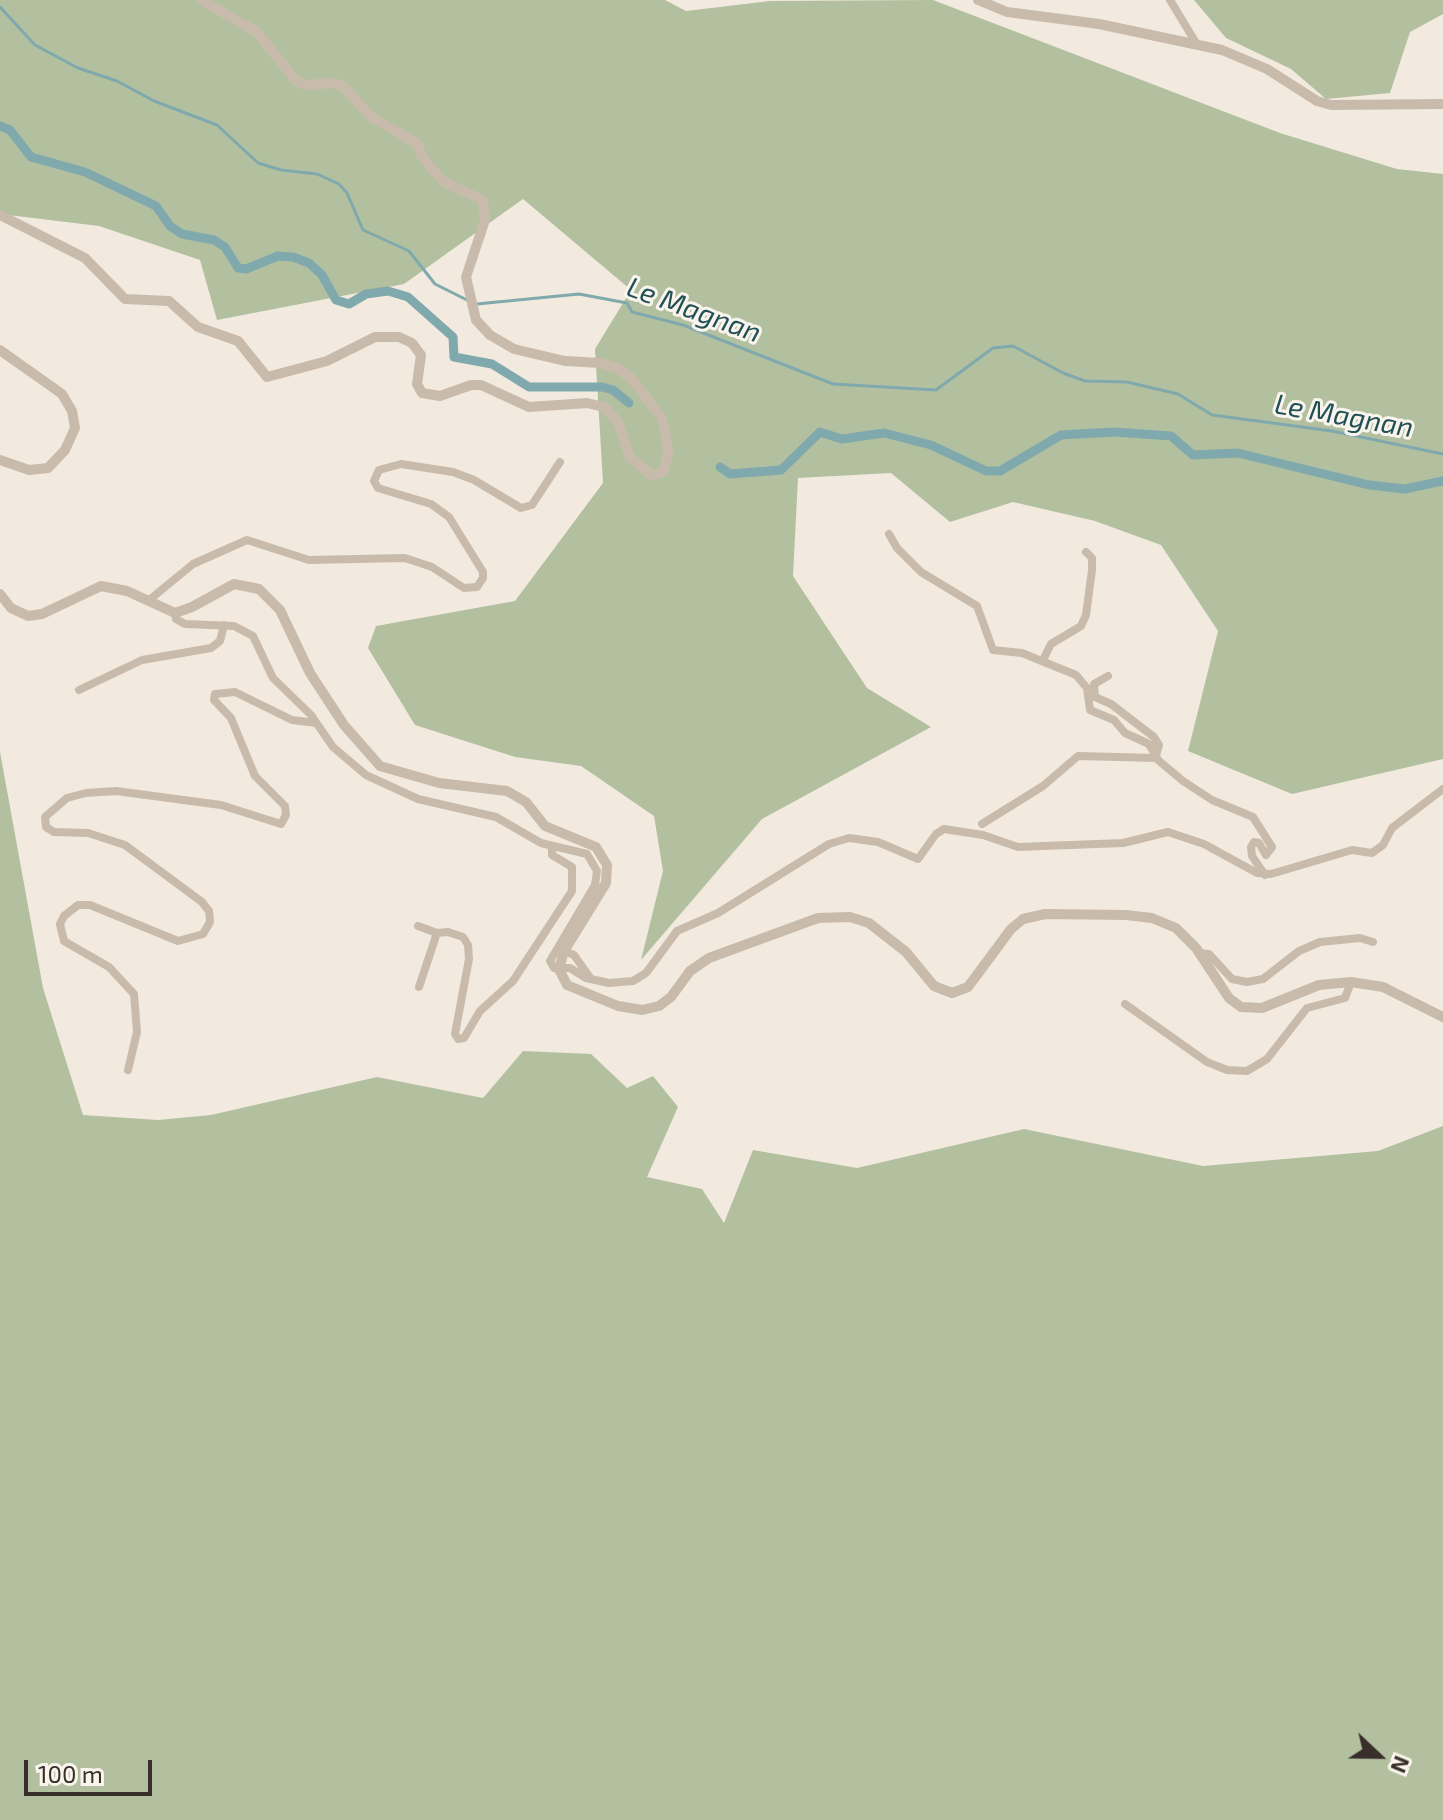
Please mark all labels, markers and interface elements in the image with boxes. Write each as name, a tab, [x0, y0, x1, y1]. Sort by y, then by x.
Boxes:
water label: Le Magnan	[622, 270, 766, 350]
water label: Le Magnan	[1272, 387, 1416, 445]
north arrow	[1339, 1716, 1419, 1796]
scale bar	[28, 1744, 156, 1794]
text: N	[1386, 1753, 1416, 1777]
text: 100 m	[38, 1759, 103, 1788]

